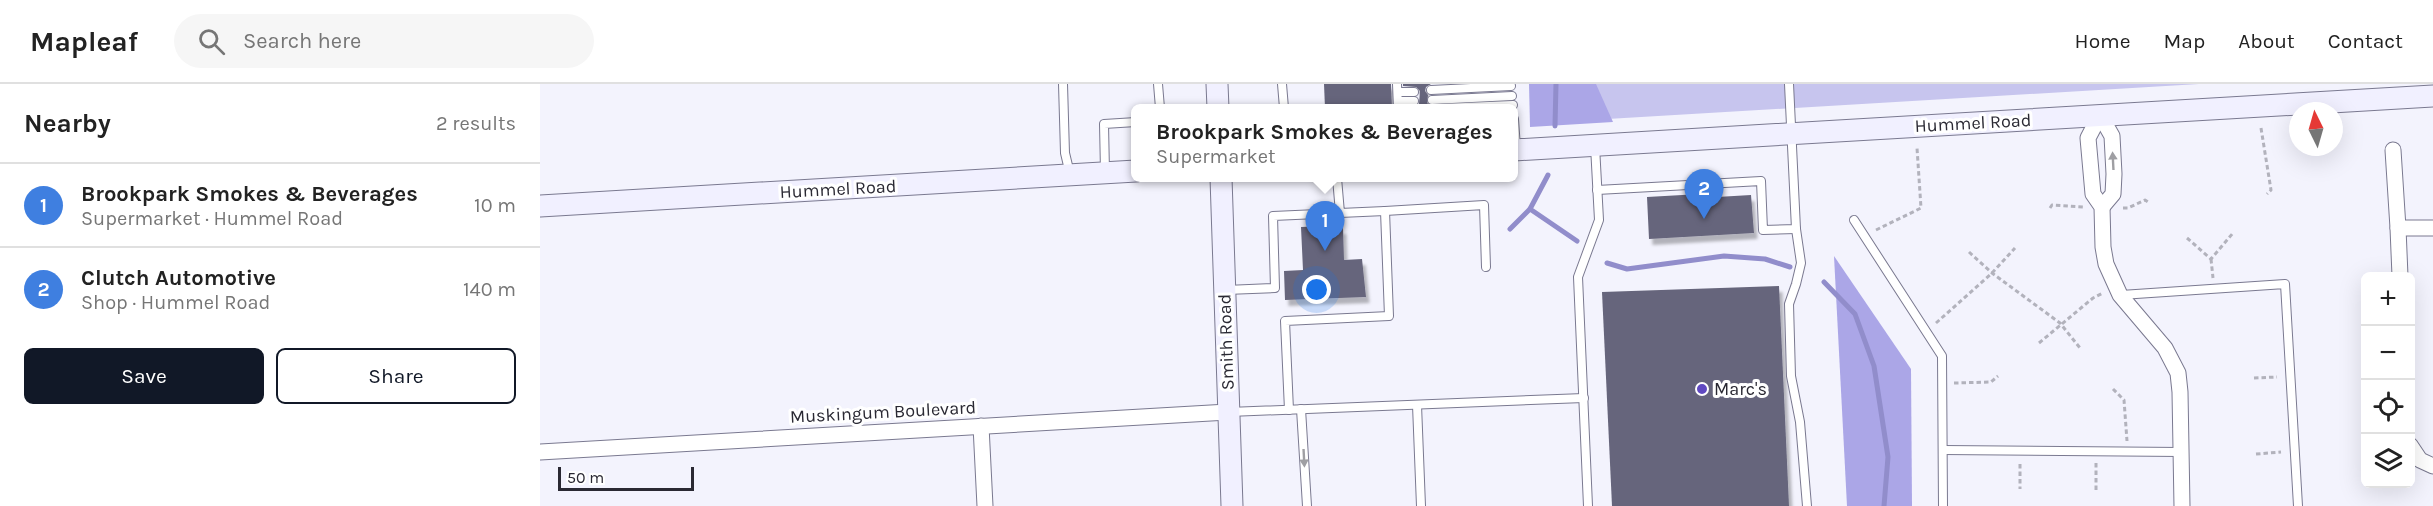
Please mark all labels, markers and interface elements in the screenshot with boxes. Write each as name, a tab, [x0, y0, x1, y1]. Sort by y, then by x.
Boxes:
search box	[174, 14, 594, 68]
text: Mapleaf	[30, 25, 138, 58]
icon: search	[195, 25, 228, 58]
text: Search here	[243, 28, 361, 54]
text: Home	[2075, 29, 2131, 53]
text: Map	[2164, 29, 2205, 53]
text: About	[2238, 29, 2295, 53]
text: Contact	[2328, 29, 2403, 53]
north arrow	[2289, 102, 2343, 156]
popup	[1131, 104, 1518, 182]
text: Nearby	[24, 108, 111, 139]
street label: Hummel Road	[1914, 109, 2032, 137]
text: 2 results	[436, 112, 516, 135]
text: Brookpark Smokes & Beverages	[1156, 119, 1493, 145]
text: Supermarket	[1156, 145, 1275, 168]
one-way arrow	[2109, 152, 2118, 171]
pin: 2	[1684, 170, 1724, 219]
street label: Hummel Road	[779, 175, 897, 203]
text: Brookpark Smokes & Beverages	[81, 181, 418, 207]
text: 1	[40, 194, 47, 217]
text: 10 m	[474, 194, 516, 217]
pin: 1	[1306, 202, 1344, 251]
text: Supermarket · Hummel Road	[81, 207, 343, 230]
text: Clutch Automotive	[81, 265, 276, 291]
map controls	[2361, 272, 2415, 488]
button: +	[2361, 272, 2415, 326]
your location	[1302, 275, 1331, 304]
text: 2	[37, 278, 50, 301]
text: 140 m	[463, 278, 516, 301]
text: Shop · Hummel Road	[81, 291, 270, 314]
street label: Smith Road	[1213, 293, 1239, 391]
button: −	[2361, 326, 2415, 380]
button: Save	[24, 348, 264, 404]
button: Share	[276, 348, 516, 404]
place label: Marc's	[1714, 378, 1767, 400]
button: locate	[2361, 380, 2415, 434]
marker: Marc's	[1695, 382, 1709, 396]
street label: Muskingum Boulevard	[789, 396, 977, 428]
button: layers	[2361, 434, 2415, 488]
one-way arrow	[1300, 448, 1309, 467]
scale bar	[558, 464, 694, 492]
text: 50 m	[567, 468, 604, 487]

